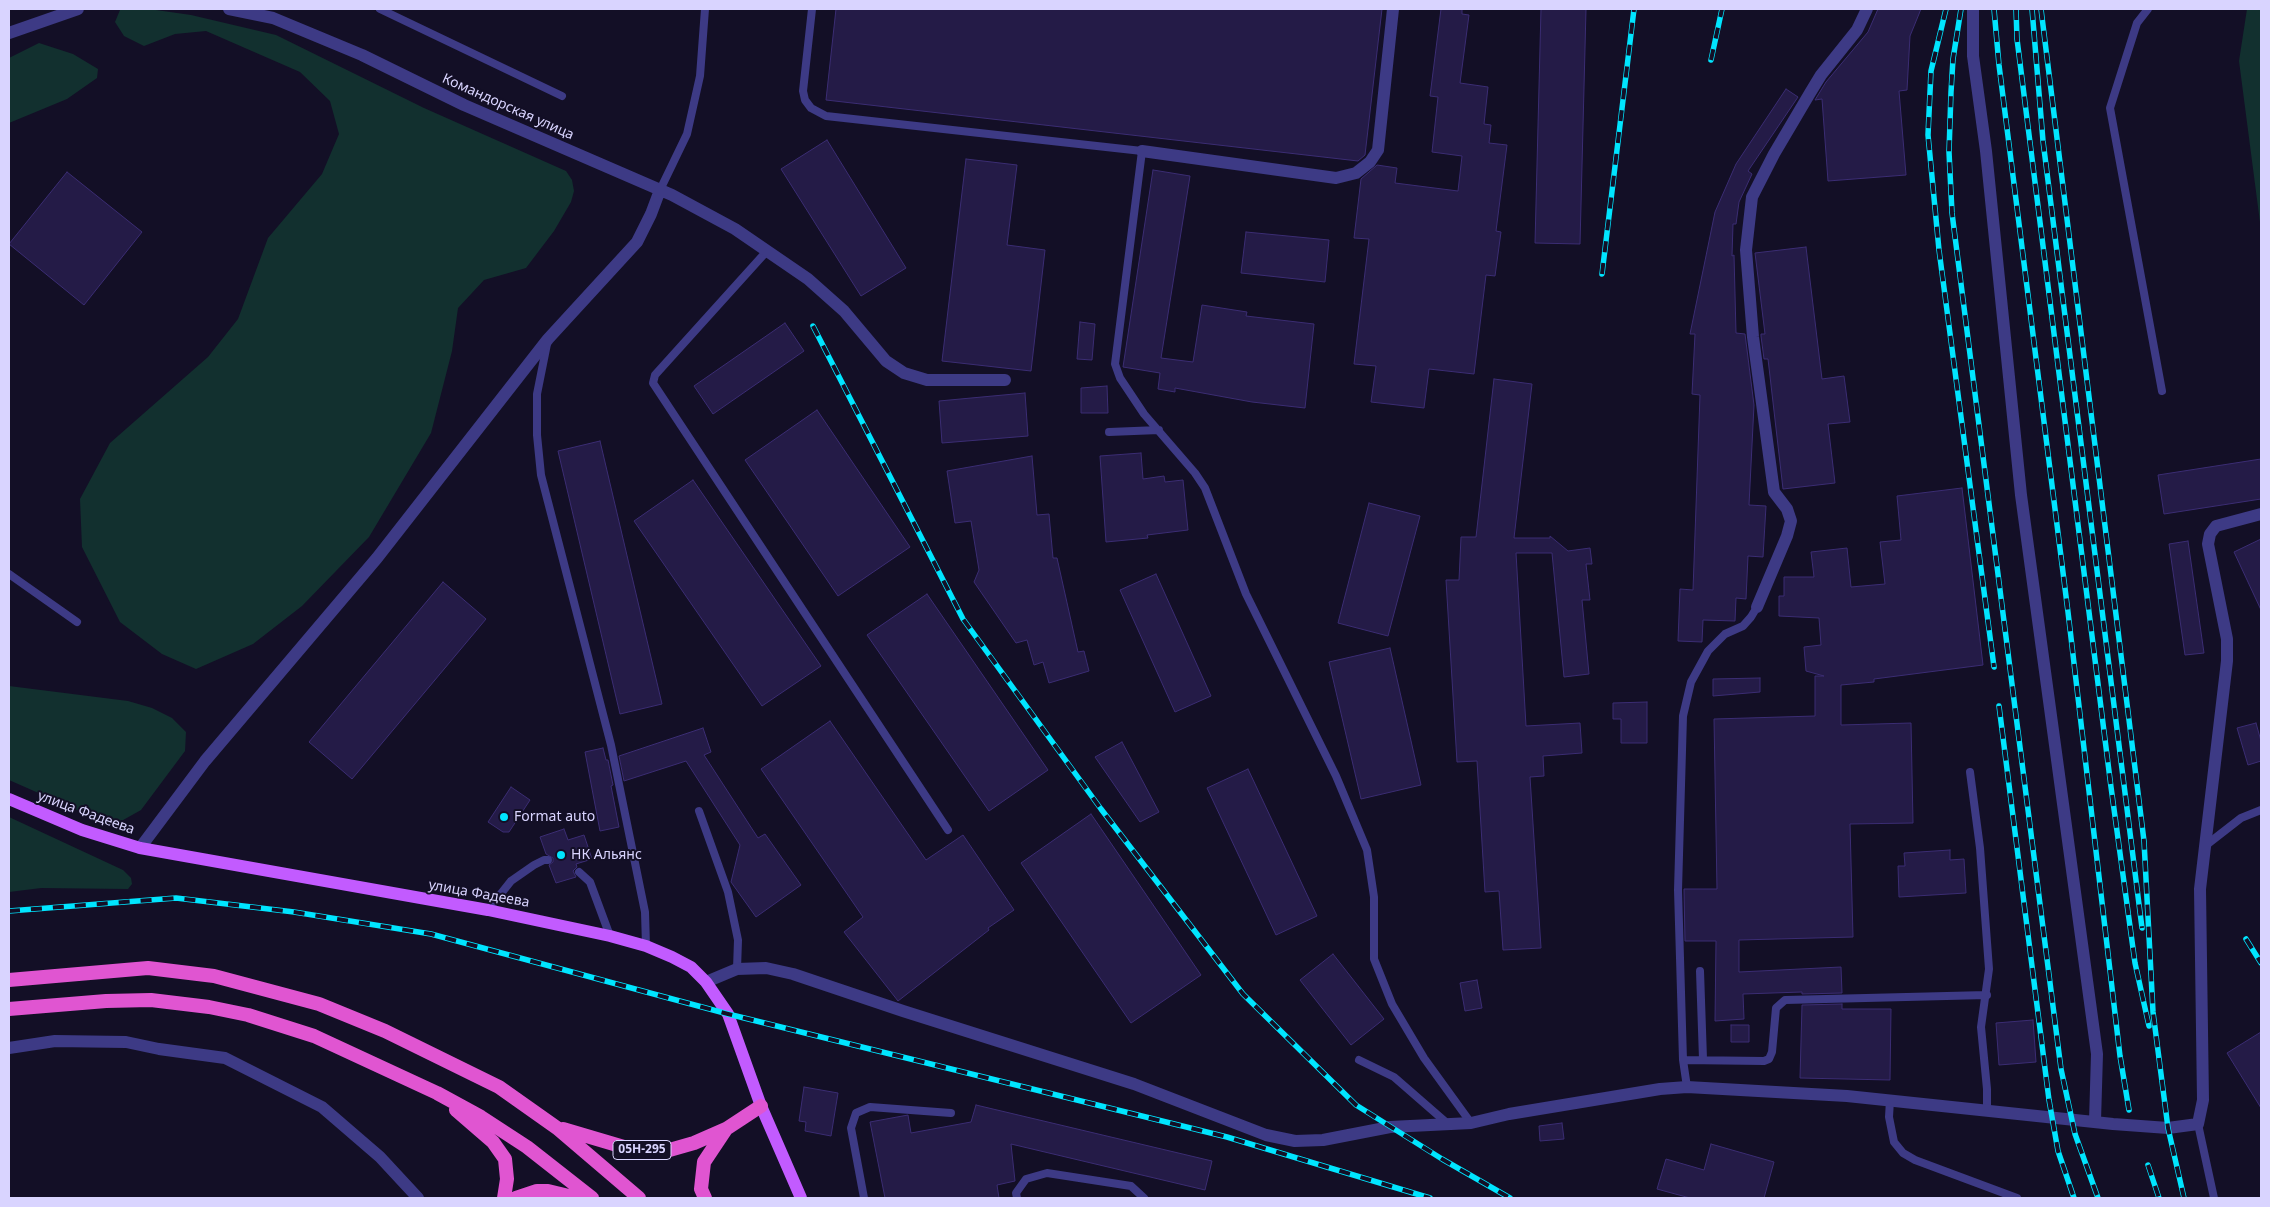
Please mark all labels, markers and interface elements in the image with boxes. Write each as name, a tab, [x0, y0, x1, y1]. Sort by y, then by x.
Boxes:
street label: Командорская улица	[439, 70, 577, 144]
street label: улица Фадеева	[35, 788, 137, 838]
place label: Format auto	[514, 809, 595, 825]
marker: Format auto	[498, 811, 510, 823]
place label: НК Альянс	[571, 847, 642, 863]
marker: НК Альянс	[555, 849, 567, 861]
street label: улица Фадеева	[427, 877, 531, 911]
road number: 05Н-295	[613, 1140, 671, 1160]

